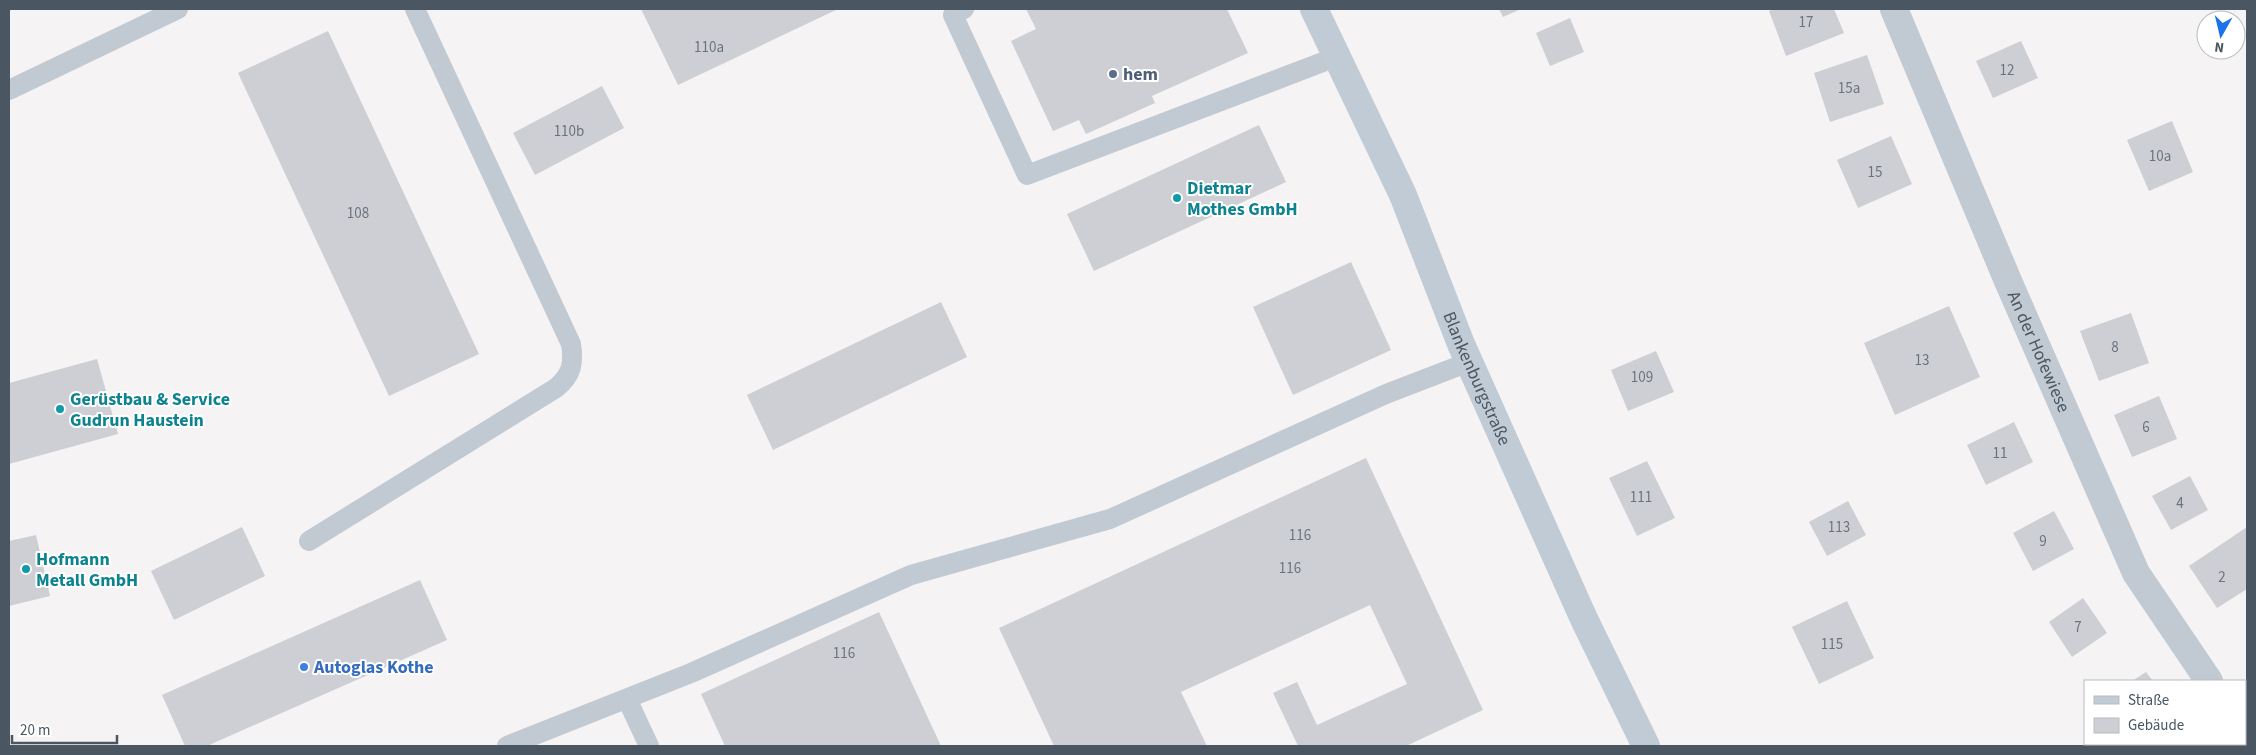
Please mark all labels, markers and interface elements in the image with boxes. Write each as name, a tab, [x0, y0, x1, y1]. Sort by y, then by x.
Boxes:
north arrow	[2196, 10, 2246, 60]
house number: 17	[1799, 12, 1813, 33]
text: N	[2213, 36, 2225, 57]
house number: 110a	[694, 37, 724, 58]
house number: 12	[2000, 60, 2014, 81]
place label: hem	[1123, 62, 1158, 87]
marker: hem	[1107, 68, 1119, 80]
house number: 15a	[1838, 78, 1860, 99]
house number: 110b	[554, 121, 584, 142]
house number: 10a	[2149, 146, 2171, 167]
house number: 15	[1868, 162, 1882, 183]
place label: Dietmar Mothes GmbH	[1187, 176, 1298, 222]
marker: Dietmar Mothes GmbH	[1171, 192, 1183, 204]
house number: 108	[347, 203, 369, 224]
street label: An der Hofewiese	[2001, 287, 2076, 417]
street label: Blankenburgstraße	[1437, 308, 1517, 450]
house number: 8	[2111, 337, 2119, 358]
house number: 13	[1915, 350, 1929, 371]
house number: 109	[1631, 367, 1653, 388]
place label: Gerüstbau & Service Gudrun Haustein	[70, 387, 230, 433]
marker: Gerüstbau & Service Gudrun Haustein	[54, 403, 66, 415]
house number: 6	[2142, 417, 2150, 438]
house number: 11	[1993, 443, 2007, 464]
house number: 111	[1630, 487, 1652, 508]
house number: 4	[2176, 493, 2184, 514]
house number: 113	[1828, 517, 1850, 538]
house number: 116	[1289, 525, 1311, 546]
house number: 9	[2039, 531, 2047, 552]
place label: Hofmann Metall GmbH	[36, 547, 138, 593]
house number: 116	[1279, 558, 1301, 579]
marker: Hofmann Metall GmbH	[20, 563, 32, 575]
house number: 2	[2218, 567, 2226, 588]
house number: 7	[2074, 617, 2082, 638]
house number: 115	[1821, 634, 1843, 655]
house number: 116	[833, 643, 855, 664]
place label: Autoglas Kothe	[313, 655, 434, 680]
marker: Autoglas Kothe	[298, 661, 310, 673]
legend	[2084, 680, 2246, 745]
text: Straße	[2128, 690, 2169, 711]
scale bar	[12, 712, 118, 744]
text: Gebäude	[2128, 715, 2184, 736]
text: 20 m	[20, 720, 50, 741]

